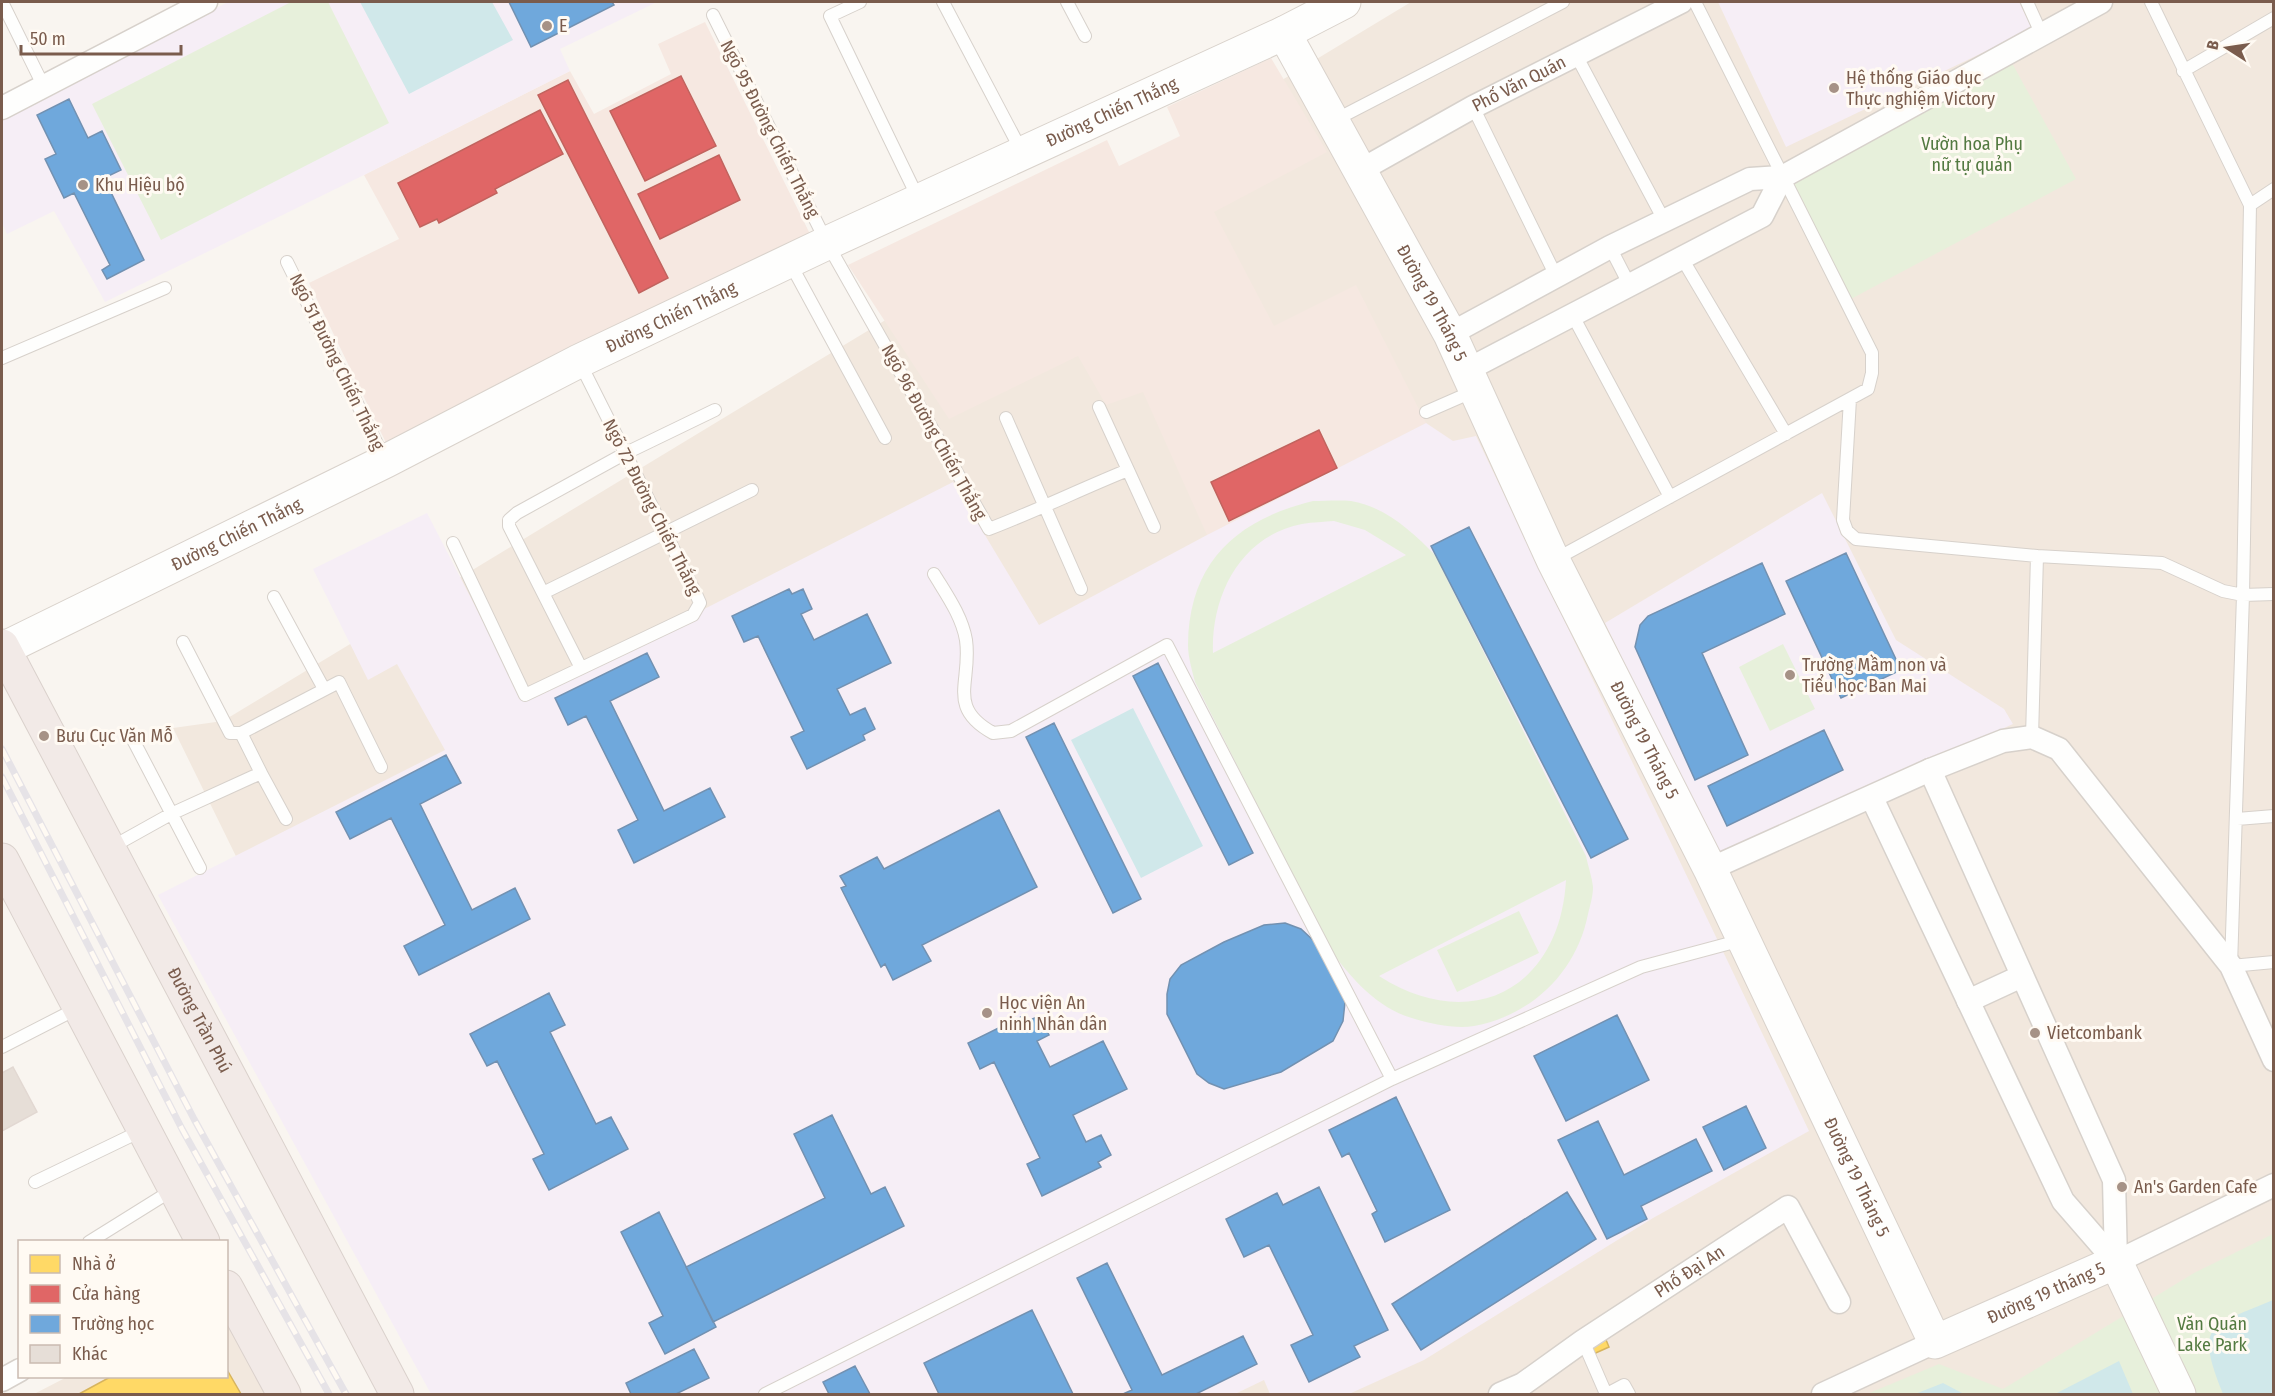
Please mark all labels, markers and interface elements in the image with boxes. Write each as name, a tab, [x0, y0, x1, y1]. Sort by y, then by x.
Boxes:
place label: E	[559, 15, 567, 37]
scale bar	[21, 18, 182, 56]
north arrow	[2197, 18, 2257, 78]
marker: E	[540, 19, 554, 33]
text: 50 m	[30, 28, 66, 50]
street label: Ngõ 95 Đường Chiến Thắng	[716, 36, 826, 222]
text: B	[2203, 39, 2223, 51]
street label: Phố Văn Quán	[1468, 51, 1570, 117]
place label: Hệ thống Giáo dục Thực nghiệm Victory	[1846, 67, 1995, 110]
street label: Đường Chiến Thắng	[1042, 72, 1182, 152]
marker: Hệ thống Giáo dục Thực nghiệm Victory	[1827, 81, 1841, 95]
park label: Vườn hoa Phụ nữ tự quản	[1921, 133, 2023, 176]
place label: Khu Hiệu bộ	[95, 174, 185, 196]
marker: Khu Hiệu bộ	[76, 178, 90, 192]
street label: Đường 19 Tháng 5	[1392, 241, 1472, 365]
street label: Ngõ 51 Đường Chiến Thắng	[285, 270, 390, 454]
street label: Đường Chiến Thắng	[602, 276, 741, 358]
street label: Ngõ 96 Đường Chiến Thắng	[877, 340, 993, 524]
street label: Ngõ 72 Đường Chiến Thắng	[598, 415, 707, 599]
street label: Đường Chiến Thắng	[168, 493, 306, 576]
place label: Trường Mầm non và Tiểu học Ban Mai	[1802, 654, 1947, 697]
marker: Trường Mầm non và Tiểu học Ban Mai	[1783, 668, 1797, 682]
street label: Đường 19 Tháng 5	[1605, 677, 1684, 803]
place label: Bưu Cục Văn Mỗ	[56, 725, 173, 747]
marker: Bưu Cục Văn Mỗ	[37, 729, 51, 743]
street label: Đường Trần Phú	[163, 963, 236, 1077]
place label: Học viện An ninh Nhân dân	[999, 992, 1107, 1035]
marker: Học viện An ninh Nhân dân	[980, 1006, 994, 1020]
place label: Vietcombank	[2047, 1022, 2143, 1044]
marker: Vietcombank	[2028, 1026, 2042, 1040]
street label: Đường 19 Tháng 5	[1819, 1114, 1894, 1240]
place label: An's Garden Cafe	[2134, 1176, 2257, 1198]
marker: An's Garden Cafe	[2115, 1180, 2129, 1194]
legend	[18, 1240, 228, 1378]
street label: Phố Đại An	[1650, 1241, 1729, 1302]
text: Nhà ở	[72, 1253, 115, 1275]
street label: Đường 19 tháng 5	[1984, 1257, 2109, 1329]
text: Cửa hàng	[72, 1283, 140, 1305]
text: Trường học	[72, 1313, 155, 1335]
park label: Văn Quán Lake Park	[2177, 1313, 2248, 1356]
text: Khác	[72, 1343, 108, 1365]

